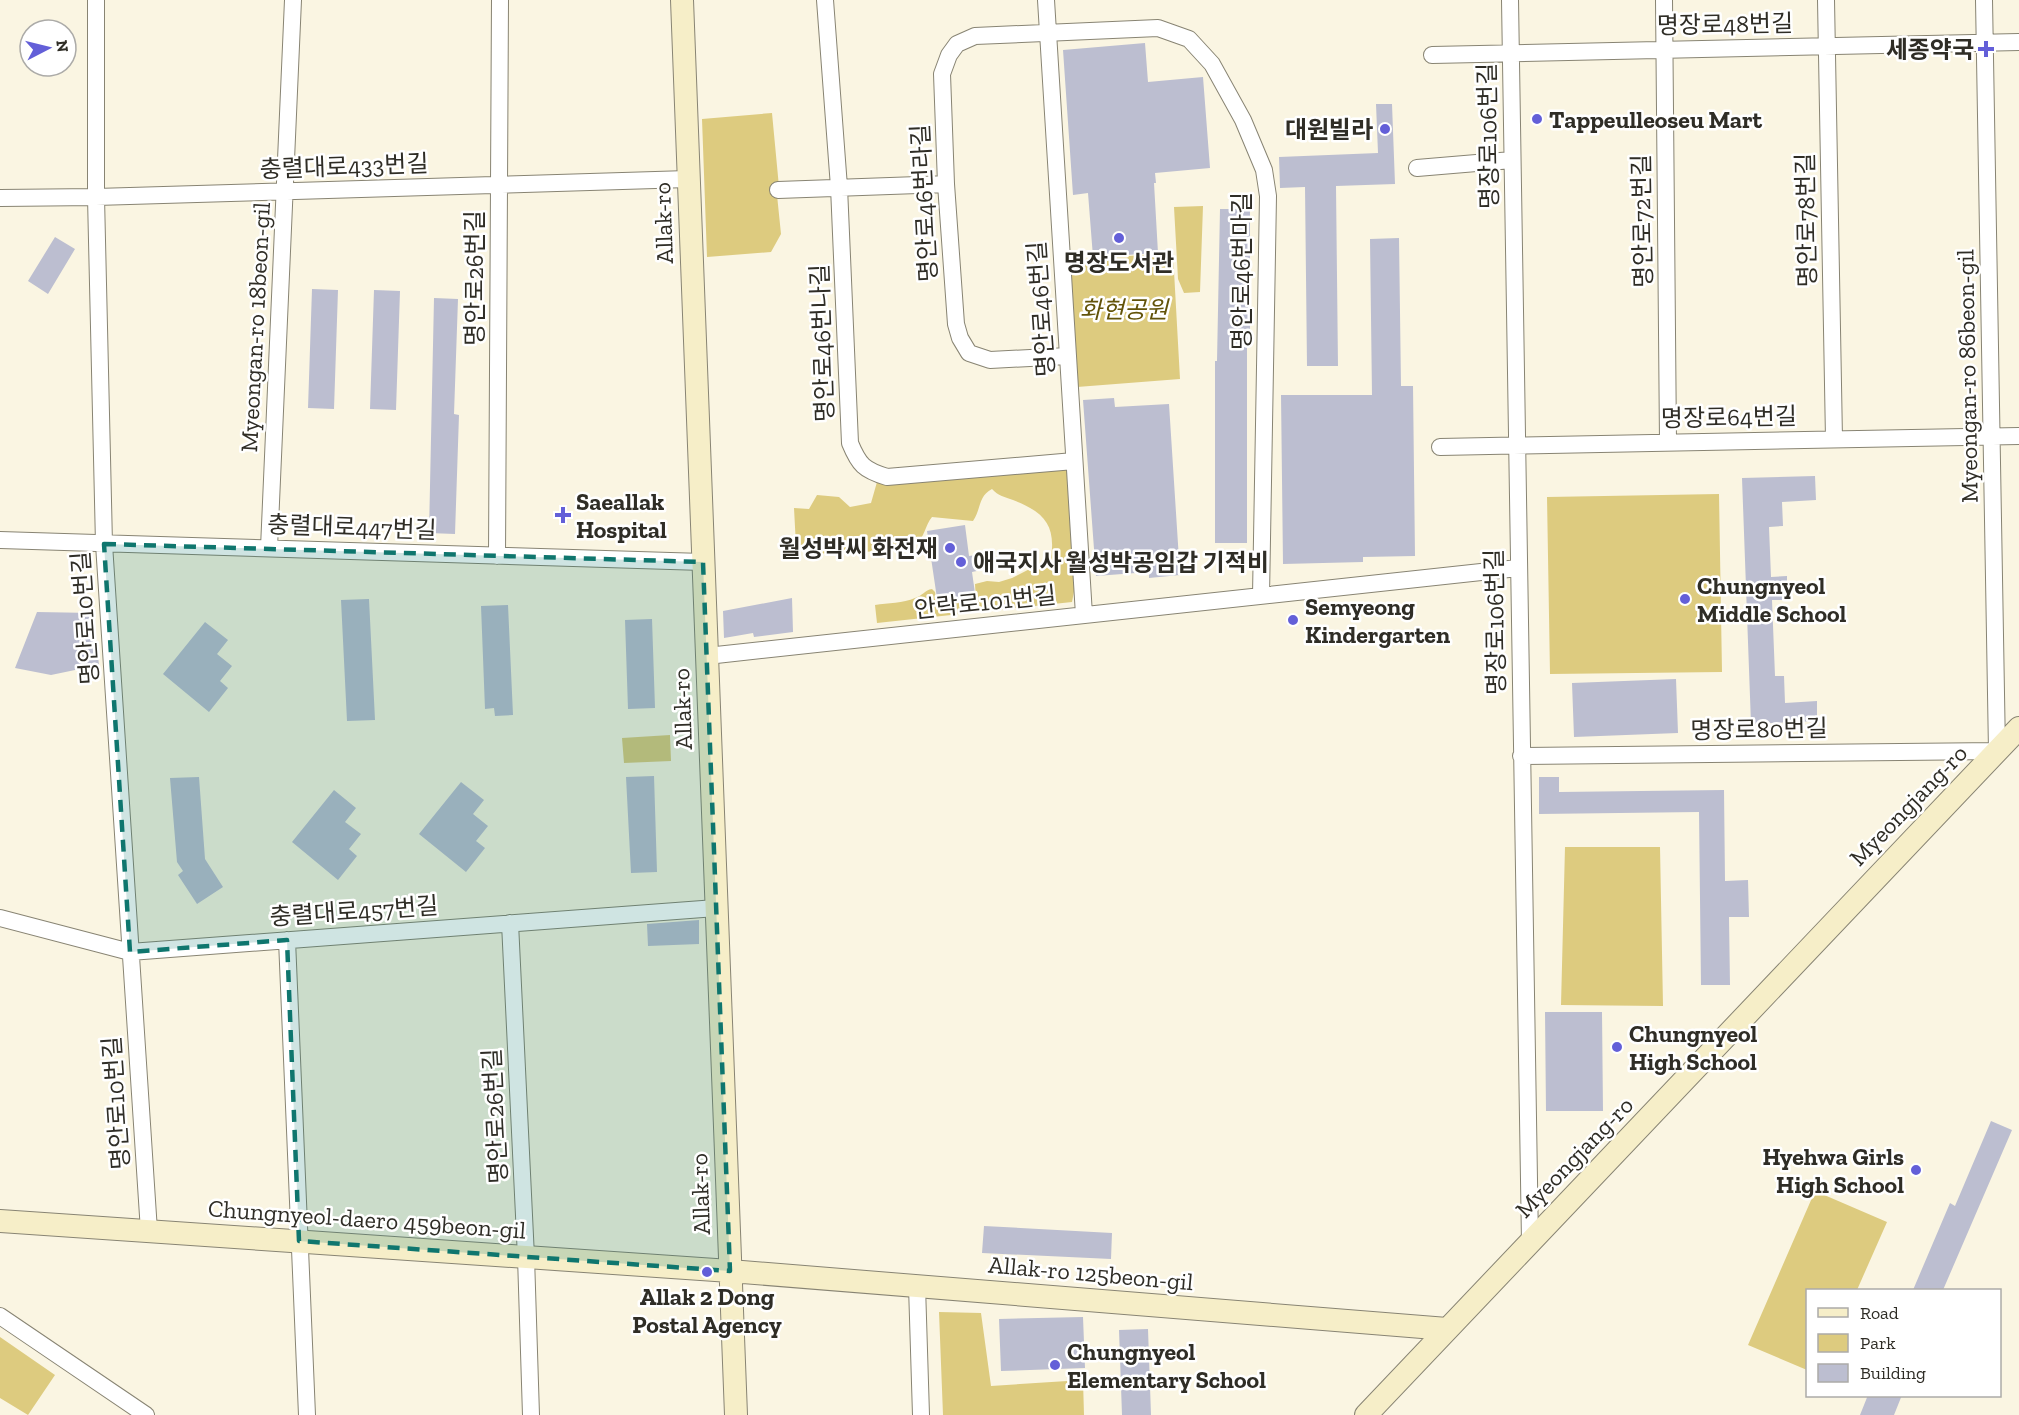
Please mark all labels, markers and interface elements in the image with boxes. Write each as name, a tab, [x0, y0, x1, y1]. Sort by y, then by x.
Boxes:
street label: 명장로48번길	[1657, 8, 1793, 40]
north arrow	[18, 18, 78, 78]
place label: 세종약국	[1886, 35, 1974, 64]
text: N	[52, 39, 73, 53]
marker: 세종약국	[1979, 42, 1993, 56]
street label: 명장로106번길	[1472, 63, 1504, 209]
place label: Tappeulleoseu Mart	[1549, 105, 1763, 134]
marker: Tappeulleoseu Mart	[1530, 112, 1544, 126]
place label: 대원빌라	[1285, 115, 1373, 144]
marker: 대원빌라	[1378, 122, 1392, 136]
street label: 명안로46번라길	[905, 123, 943, 283]
street label: 충렬대로433번길	[259, 149, 429, 183]
street label: 명안로78번길	[1790, 152, 1822, 288]
street label: 명안로72번길	[1626, 154, 1658, 288]
street label: Allak-ro	[647, 182, 679, 264]
street label: 명안로46번마길	[1227, 192, 1256, 350]
street label: Myeongan-ro 18beon-gil	[234, 201, 276, 453]
street label: 명안로26번길	[460, 210, 489, 346]
marker: 명장도서관	[1112, 231, 1126, 245]
street label: 명안로46번길	[1022, 240, 1060, 378]
place label: 명장도서관	[1064, 248, 1174, 277]
street label: Myeongan-ro 86beon-gil	[1950, 249, 1984, 503]
street label: 명안로46번나길	[805, 263, 839, 423]
park label: 화현공원	[1080, 295, 1170, 324]
street label: 명장로64번길	[1661, 401, 1797, 433]
place label: Saeallak Hospital	[576, 487, 667, 544]
marker: Saeallak Hospital	[554, 506, 572, 524]
street label: 충렬대로447번길	[267, 510, 437, 544]
place label: 월성박씨 화전재	[779, 534, 938, 563]
marker: 월성박씨 화전재	[943, 541, 957, 555]
place label: 애국지사 월성박공임갑 기적비	[973, 548, 1269, 577]
street label: 명장로106번길	[1479, 549, 1511, 695]
street label: 명안로10번길	[66, 550, 104, 686]
marker: 애국지사 월성박공임갑 기적비	[954, 555, 968, 569]
place label: Chungnyeol Middle School	[1697, 571, 1847, 628]
street label: 안락로101번길	[913, 580, 1057, 624]
place label: Semyeong Kindergarten	[1305, 592, 1450, 649]
marker: Chungnyeol Middle School	[1678, 592, 1692, 606]
marker: Semyeong Kindergarten	[1286, 613, 1300, 627]
street label: Allak-ro	[666, 668, 698, 750]
street label: 명장로80번길	[1690, 713, 1828, 745]
street label: Myeongjang-ro	[1843, 738, 1973, 872]
street label: 충렬대로457번길	[269, 891, 439, 931]
place label: Chungnyeol High School	[1629, 1019, 1758, 1076]
street label: 명안로10번길	[97, 1035, 135, 1171]
marker: Chungnyeol High School	[1610, 1040, 1624, 1054]
street label: 명안로26번길	[477, 1048, 513, 1184]
street label: Myeongjang-ro	[1509, 1090, 1639, 1224]
place label: Hyehwa Girls High School	[1762, 1142, 1904, 1199]
street label: Allak-ro	[684, 1153, 716, 1235]
marker: Hyehwa Girls High School	[1909, 1163, 1923, 1177]
street label: Chungnyeol-daero 459beon-gil	[207, 1193, 527, 1245]
street label: Allak-ro 125beon-gil	[987, 1250, 1195, 1296]
marker: Allak 2 Dong Postal Agency	[700, 1265, 714, 1279]
place label: Allak 2 Dong Postal Agency	[632, 1282, 782, 1339]
legend	[1806, 1289, 2001, 1397]
text: Road	[1860, 1302, 1899, 1324]
text: Park	[1860, 1332, 1896, 1354]
place label: Chungnyeol Elementary School	[1067, 1337, 1266, 1394]
marker: Chungnyeol Elementary School	[1048, 1358, 1062, 1372]
text: Building	[1860, 1362, 1926, 1384]

